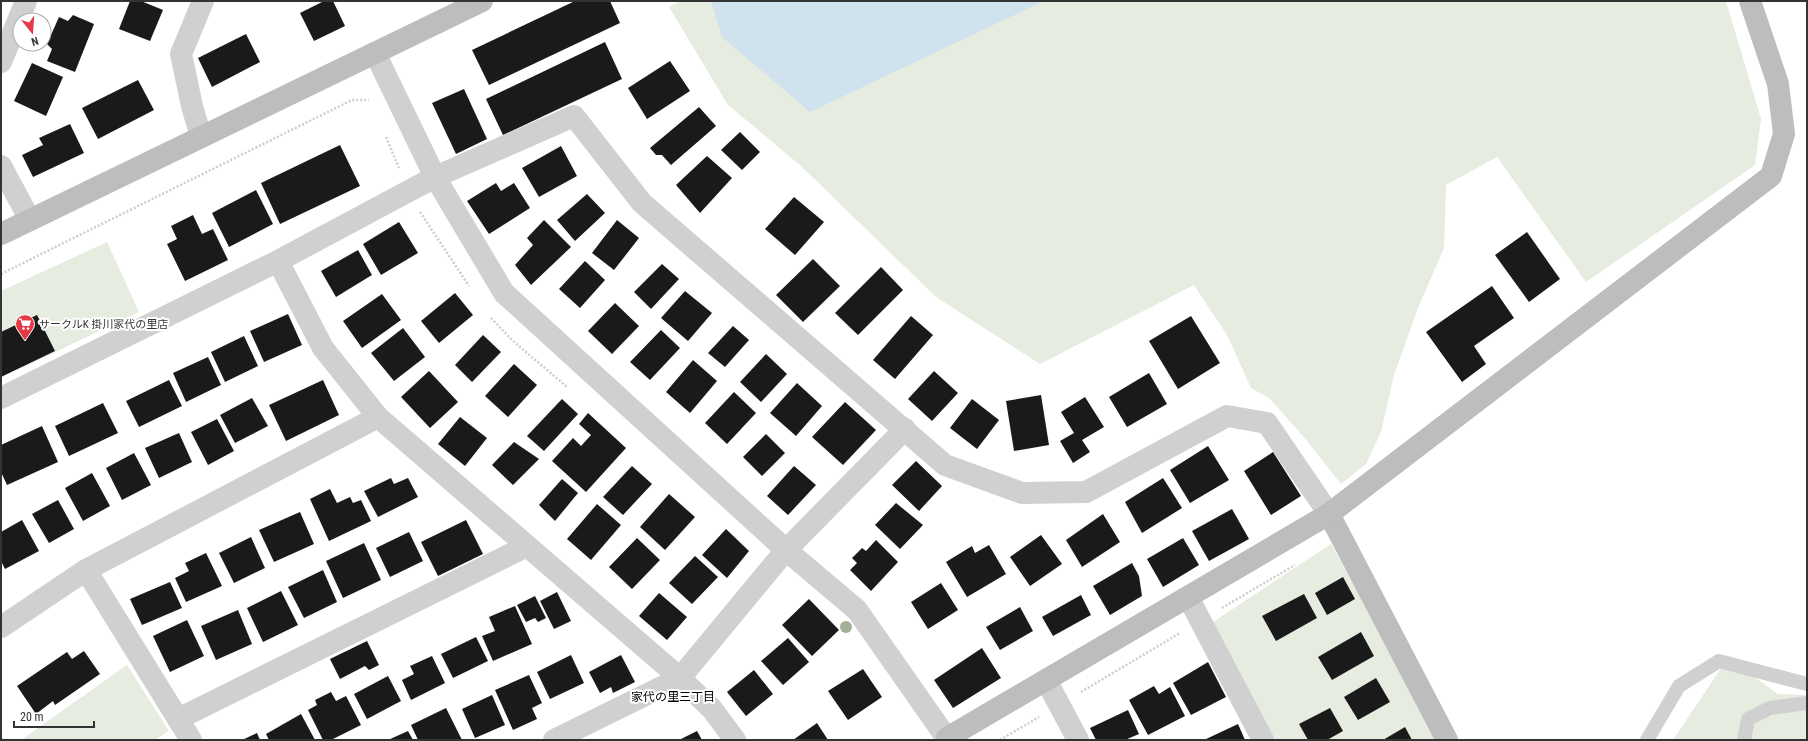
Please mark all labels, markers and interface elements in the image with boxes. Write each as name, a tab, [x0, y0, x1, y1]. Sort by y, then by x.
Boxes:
north arrow	[12, 12, 52, 52]
text: N	[29, 34, 40, 48]
supermarket icon: サークルK 掛川家代の里店	[14, 313, 36, 341]
place label: サークルK 掛川家代の里店	[39, 318, 168, 331]
district label: 家代の里三丁目	[631, 690, 715, 704]
scale bar	[14, 703, 94, 729]
text: 20 m	[20, 710, 44, 724]

